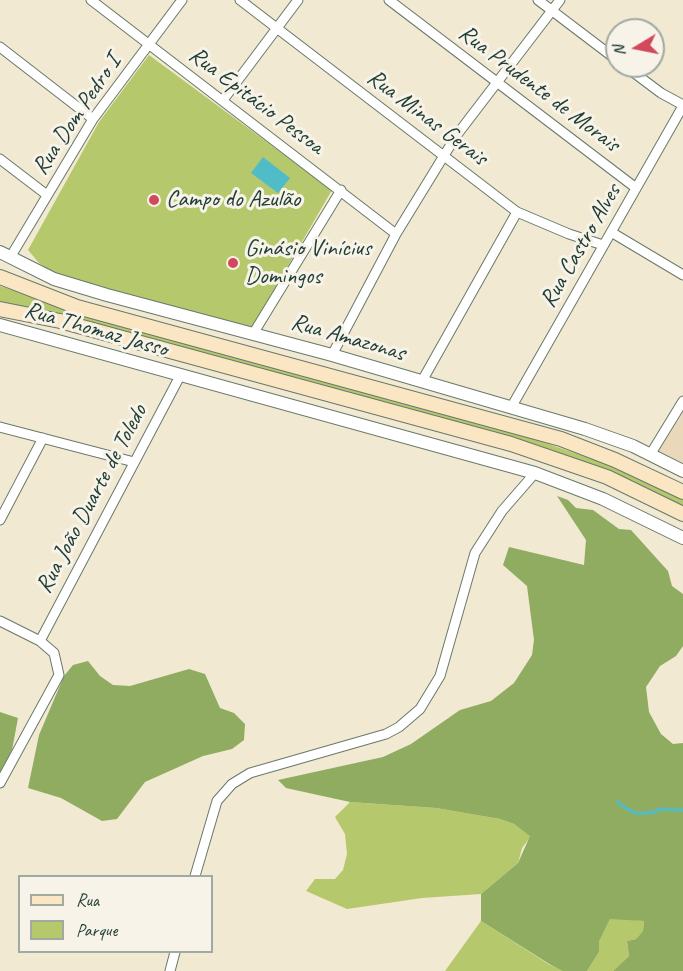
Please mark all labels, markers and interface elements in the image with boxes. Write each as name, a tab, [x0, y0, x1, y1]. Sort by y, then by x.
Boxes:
north arrow	[605, 18, 665, 78]
street label: Rua Prudente de Morais	[453, 19, 625, 159]
street label: Rua Epitácio Pessoa	[183, 41, 329, 161]
text: N	[609, 44, 630, 57]
street label: Rua Dom Pedro I	[26, 49, 128, 181]
street label: Rua Minas Gerais	[361, 63, 493, 173]
street label: Rua Castro Alves	[534, 179, 628, 313]
place label: Campo do Azulão	[166, 186, 300, 214]
marker: Campo do Azulão	[147, 193, 161, 207]
place label: Ginásio Vinícius Domingos	[245, 235, 371, 291]
marker: Ginásio Vinícius Domingos	[226, 256, 240, 270]
street label: Rua Thomaz Jasso	[21, 296, 171, 364]
street label: Rua Amazonas	[288, 308, 408, 368]
street label: Rua João Duarte de Toledo	[30, 400, 154, 598]
legend	[18, 875, 213, 953]
text: Rua	[76, 889, 99, 911]
text: Parque	[76, 919, 117, 941]

